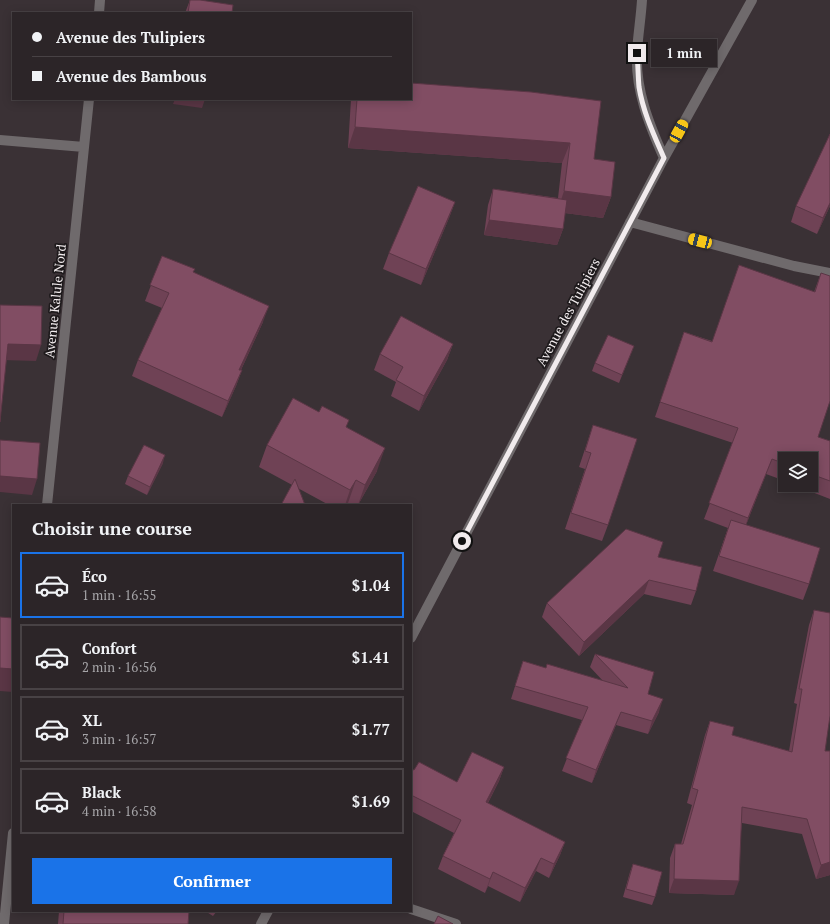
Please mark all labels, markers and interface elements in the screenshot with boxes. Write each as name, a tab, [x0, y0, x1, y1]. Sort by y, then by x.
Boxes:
text: Avenue des Tulipiers	[56, 27, 205, 47]
callout: 1 min	[651, 39, 717, 67]
route end	[628, 44, 646, 62]
text: 1 min	[666, 44, 702, 62]
text: Avenue des Bambous	[56, 66, 206, 86]
car	[668, 118, 690, 144]
car	[687, 232, 713, 250]
street label: Avenue Kalule Nord	[40, 243, 70, 359]
street label: Avenue des Tulipiers	[532, 255, 604, 369]
map controls	[778, 452, 818, 492]
button: layers	[778, 452, 818, 492]
text: Choisir une course	[32, 516, 192, 540]
route start	[453, 532, 471, 550]
text: Éco	[82, 566, 107, 586]
icon: car	[34, 567, 70, 603]
text: $1.04	[352, 575, 390, 595]
text: 1 min · 16:55	[82, 586, 156, 604]
text: Confort	[82, 638, 137, 658]
icon: car	[34, 639, 70, 675]
text: $1.41	[352, 647, 390, 667]
text: 2 min · 16:56	[82, 658, 156, 676]
text: XL	[82, 710, 102, 730]
icon: car	[34, 711, 70, 747]
text: $1.77	[352, 719, 390, 739]
text: 3 min · 16:57	[82, 730, 156, 748]
text: Black	[82, 782, 121, 802]
icon: car	[34, 783, 70, 819]
text: $1.69	[352, 791, 390, 811]
text: 4 min · 16:58	[82, 802, 156, 820]
button: Confirmer	[32, 858, 392, 904]

